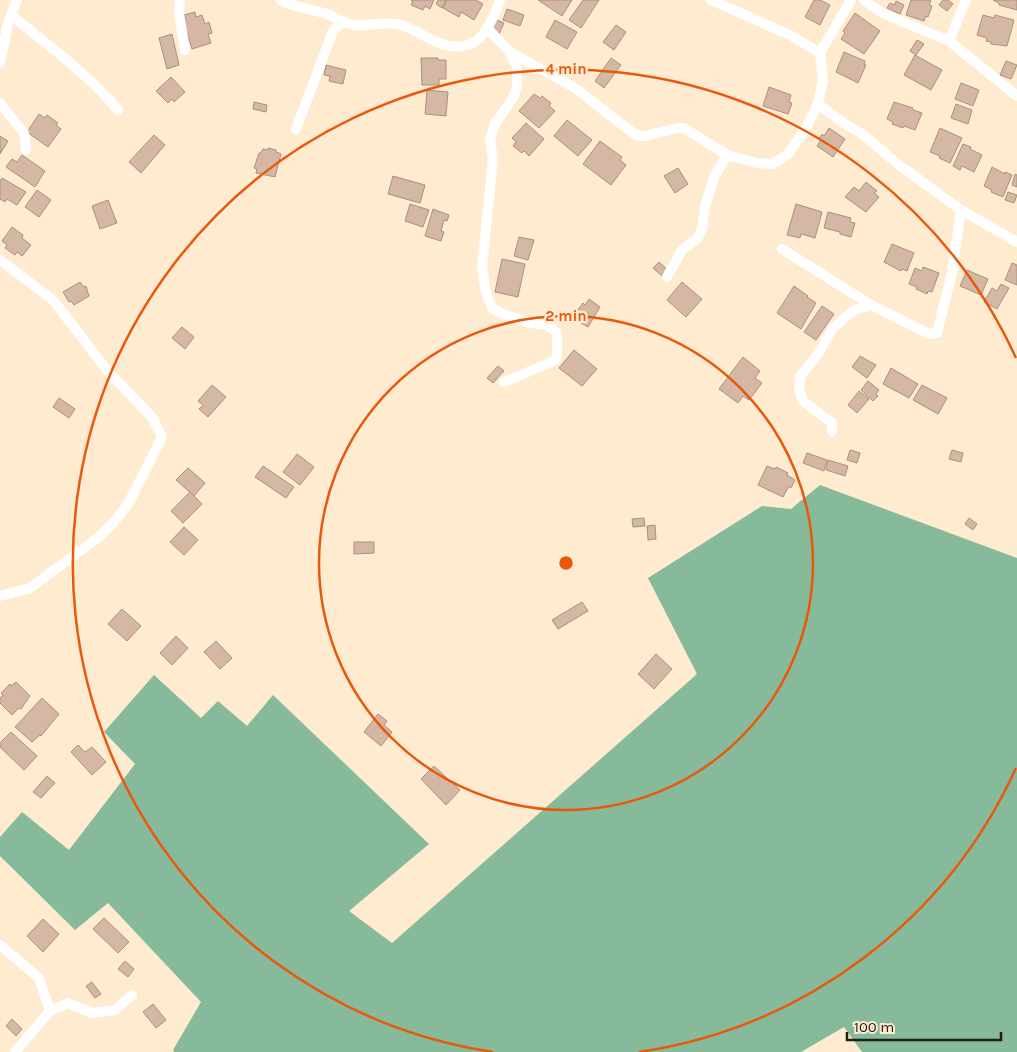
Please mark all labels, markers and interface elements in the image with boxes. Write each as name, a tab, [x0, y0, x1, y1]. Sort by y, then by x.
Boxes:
text: 4 min	[545, 60, 587, 78]
text: 2 min	[545, 307, 587, 325]
centre of rings	[557, 554, 575, 572]
scale bar	[847, 1010, 1001, 1042]
text: 100 m	[854, 1018, 894, 1036]

